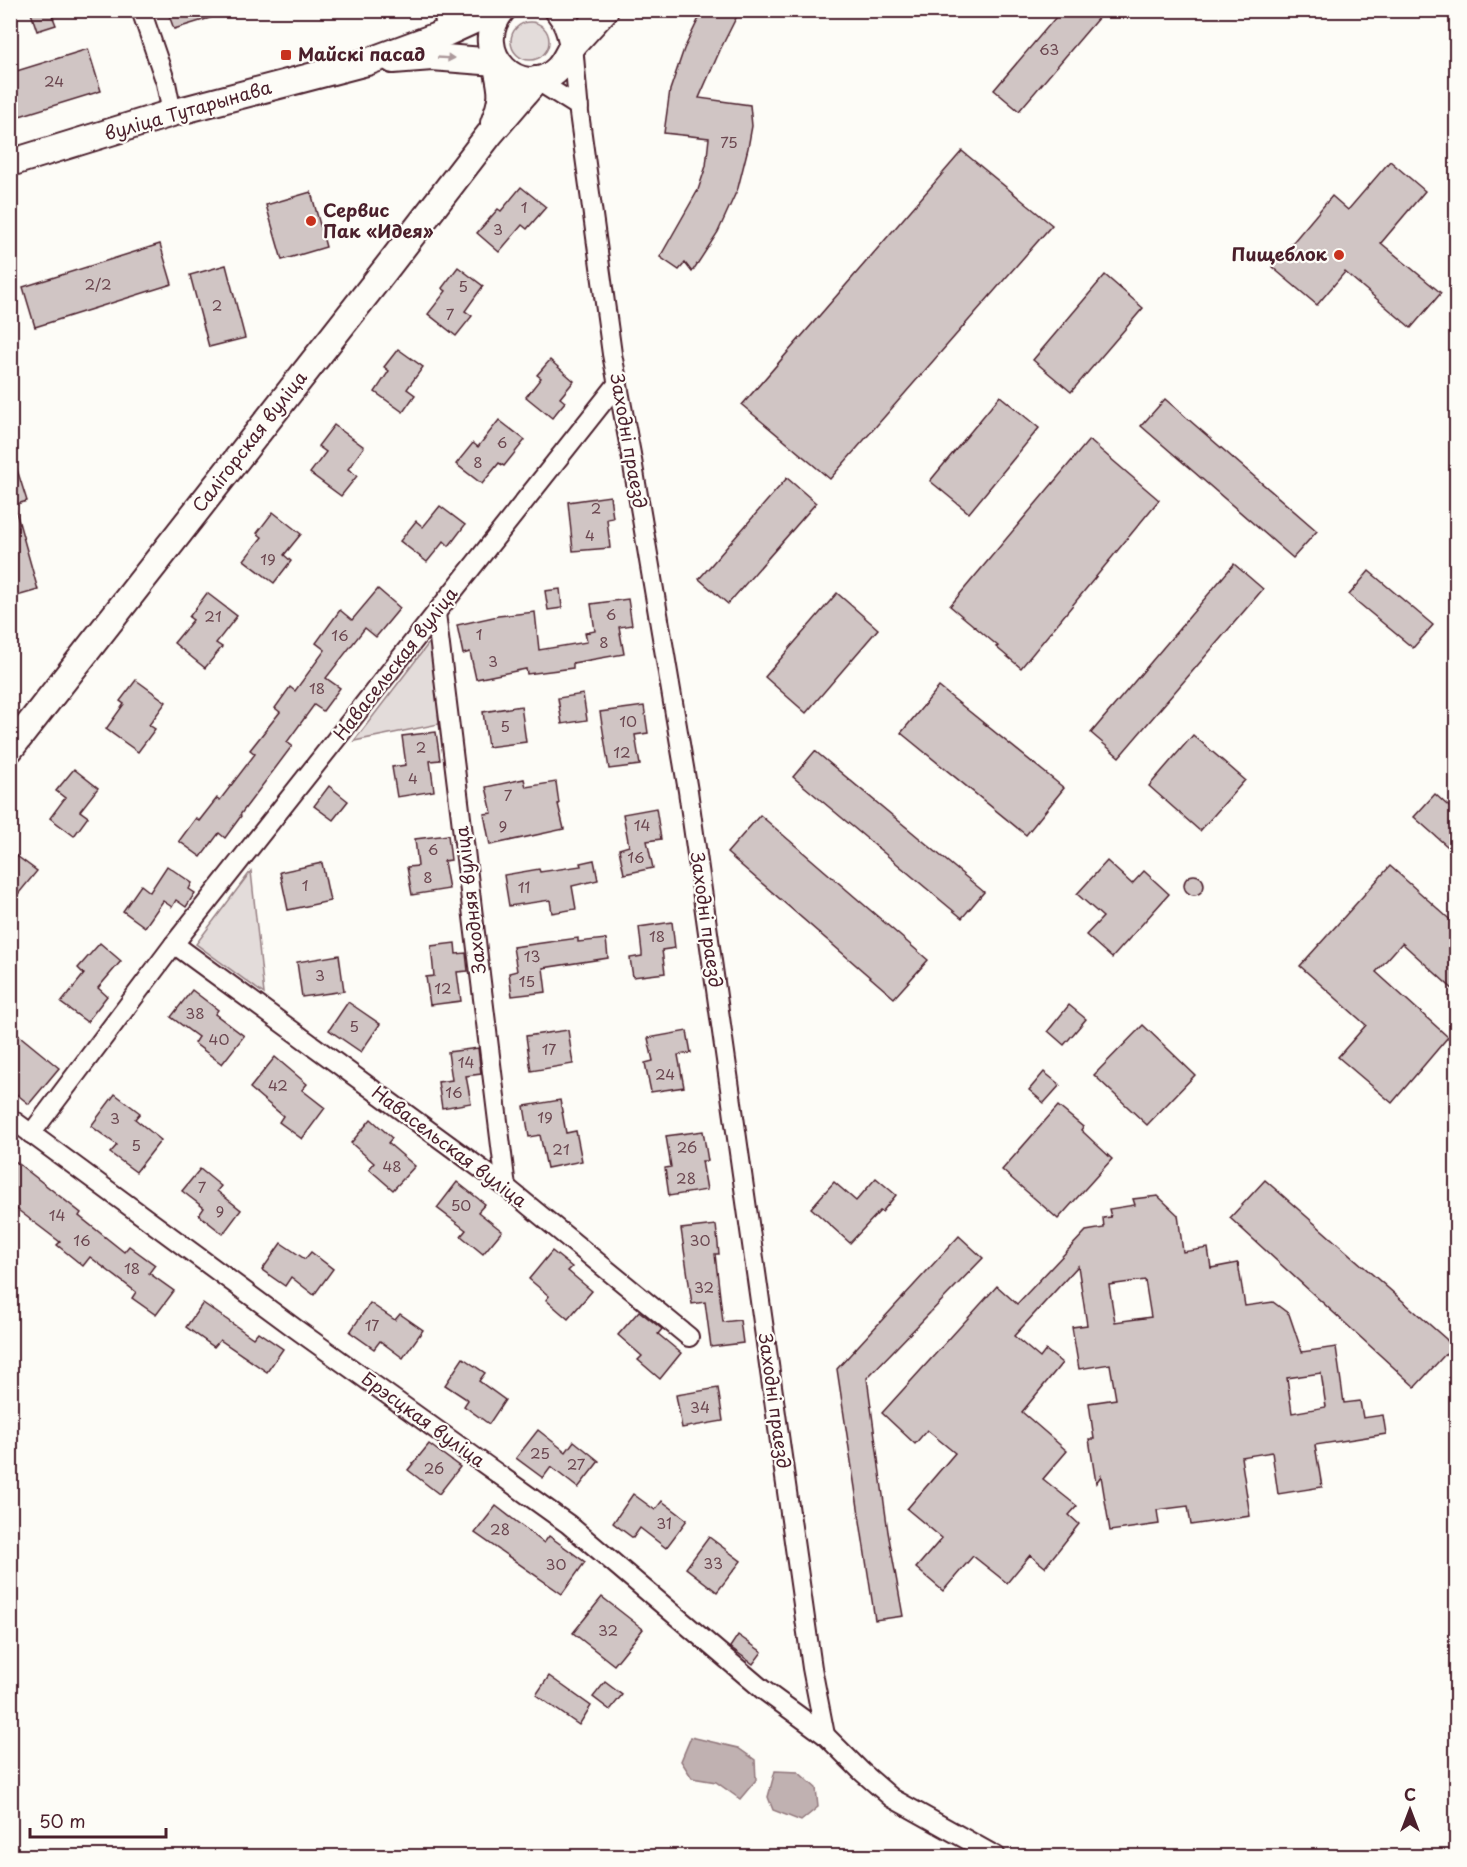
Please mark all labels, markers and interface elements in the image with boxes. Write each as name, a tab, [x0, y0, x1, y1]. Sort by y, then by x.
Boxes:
house number: 63	[1039, 37, 1059, 60]
place label: Майскі пасад	[298, 40, 425, 67]
marker: Майскі пасад	[279, 48, 293, 62]
one-way arrow	[437, 53, 456, 63]
house number: 24	[44, 69, 64, 92]
street label: вуліца Тутарынава	[101, 73, 275, 146]
house number: 75	[720, 130, 738, 153]
house number: 1	[521, 195, 527, 218]
place label: Сервис Пак «Идея»	[323, 196, 434, 244]
marker: Сервис Пак «Идея»	[304, 214, 318, 228]
house number: 3	[493, 217, 503, 240]
place label: Пищеблок	[1231, 240, 1328, 267]
marker: Пищеблок	[1332, 248, 1346, 262]
house number: 2/2	[84, 272, 112, 295]
house number: 5	[458, 274, 468, 297]
house number: 2	[212, 293, 222, 316]
house number: 7	[446, 302, 455, 325]
street label: Салігорская вуліца	[185, 365, 313, 518]
street label: Заходні праезд	[604, 371, 655, 510]
house number: 6	[497, 430, 507, 453]
house number: 8	[473, 450, 483, 473]
house number: 2	[591, 496, 601, 519]
house number: 4	[585, 523, 595, 546]
house number: 19	[260, 547, 276, 570]
street label: Навасельская вуліца	[326, 581, 463, 745]
house number: 6	[606, 602, 616, 625]
house number: 21	[204, 604, 222, 627]
house number: 1	[476, 622, 482, 645]
house number: 16	[331, 623, 349, 646]
house number: 8	[599, 630, 609, 653]
house number: 3	[488, 649, 498, 672]
house number: 18	[309, 676, 325, 699]
house number: 10	[619, 709, 637, 732]
house number: 5	[500, 714, 510, 737]
house number: 2	[416, 735, 426, 758]
house number: 12	[613, 740, 631, 763]
house number: 4	[408, 766, 418, 789]
house number: 7	[504, 783, 513, 806]
house number: 14	[634, 813, 650, 836]
house number: 9	[499, 814, 507, 837]
street label: Заходняя вуліца	[447, 825, 492, 976]
house number: 6	[428, 837, 438, 860]
house number: 16	[627, 845, 645, 868]
street label: Заходні праезд	[685, 850, 730, 989]
house number: 8	[423, 865, 433, 888]
house number: 1	[302, 873, 308, 896]
house number: 11	[518, 875, 530, 898]
house number: 18	[649, 924, 665, 947]
house number: 13	[524, 944, 540, 967]
house number: 3	[315, 963, 325, 986]
house number: 15	[519, 969, 535, 992]
house number: 12	[434, 976, 452, 999]
house number: 38	[185, 1001, 205, 1024]
house number: 5	[349, 1014, 359, 1037]
house number: 40	[209, 1027, 229, 1050]
house number: 17	[542, 1037, 556, 1060]
house number: 14	[458, 1050, 474, 1073]
house number: 24	[655, 1062, 675, 1085]
house number: 42	[268, 1073, 288, 1096]
street label: Навасельская вуліца	[367, 1078, 533, 1213]
house number: 16	[445, 1080, 463, 1103]
house number: 19	[537, 1105, 553, 1128]
house number: 3	[110, 1106, 120, 1129]
house number: 5	[131, 1133, 141, 1156]
house number: 26	[677, 1135, 697, 1158]
house number: 21	[552, 1137, 570, 1160]
house number: 48	[382, 1154, 402, 1177]
house number: 28	[676, 1166, 696, 1189]
house number: 7	[198, 1175, 207, 1198]
house number: 50	[451, 1193, 471, 1216]
house number: 9	[216, 1199, 224, 1222]
house number: 14	[49, 1203, 65, 1226]
house number: 16	[73, 1228, 91, 1251]
house number: 30	[690, 1228, 710, 1251]
house number: 18	[124, 1256, 140, 1279]
house number: 32	[694, 1275, 714, 1298]
house number: 17	[365, 1313, 379, 1336]
street label: Заходні праезд	[753, 1331, 798, 1470]
street label: Брэсцкая вуліца	[356, 1365, 491, 1473]
house number: 34	[690, 1395, 710, 1418]
house number: 25	[530, 1441, 550, 1464]
house number: 27	[567, 1452, 586, 1475]
house number: 26	[424, 1456, 444, 1479]
house number: 31	[656, 1511, 672, 1534]
house number: 28	[490, 1517, 510, 1540]
house number: 33	[703, 1551, 723, 1574]
house number: 30	[546, 1552, 566, 1575]
house number: 32	[598, 1618, 618, 1641]
north arrow	[1380, 1780, 1440, 1840]
text: С	[1404, 1782, 1416, 1806]
scale bar	[30, 1801, 166, 1839]
text: 50 m	[39, 1807, 86, 1834]

